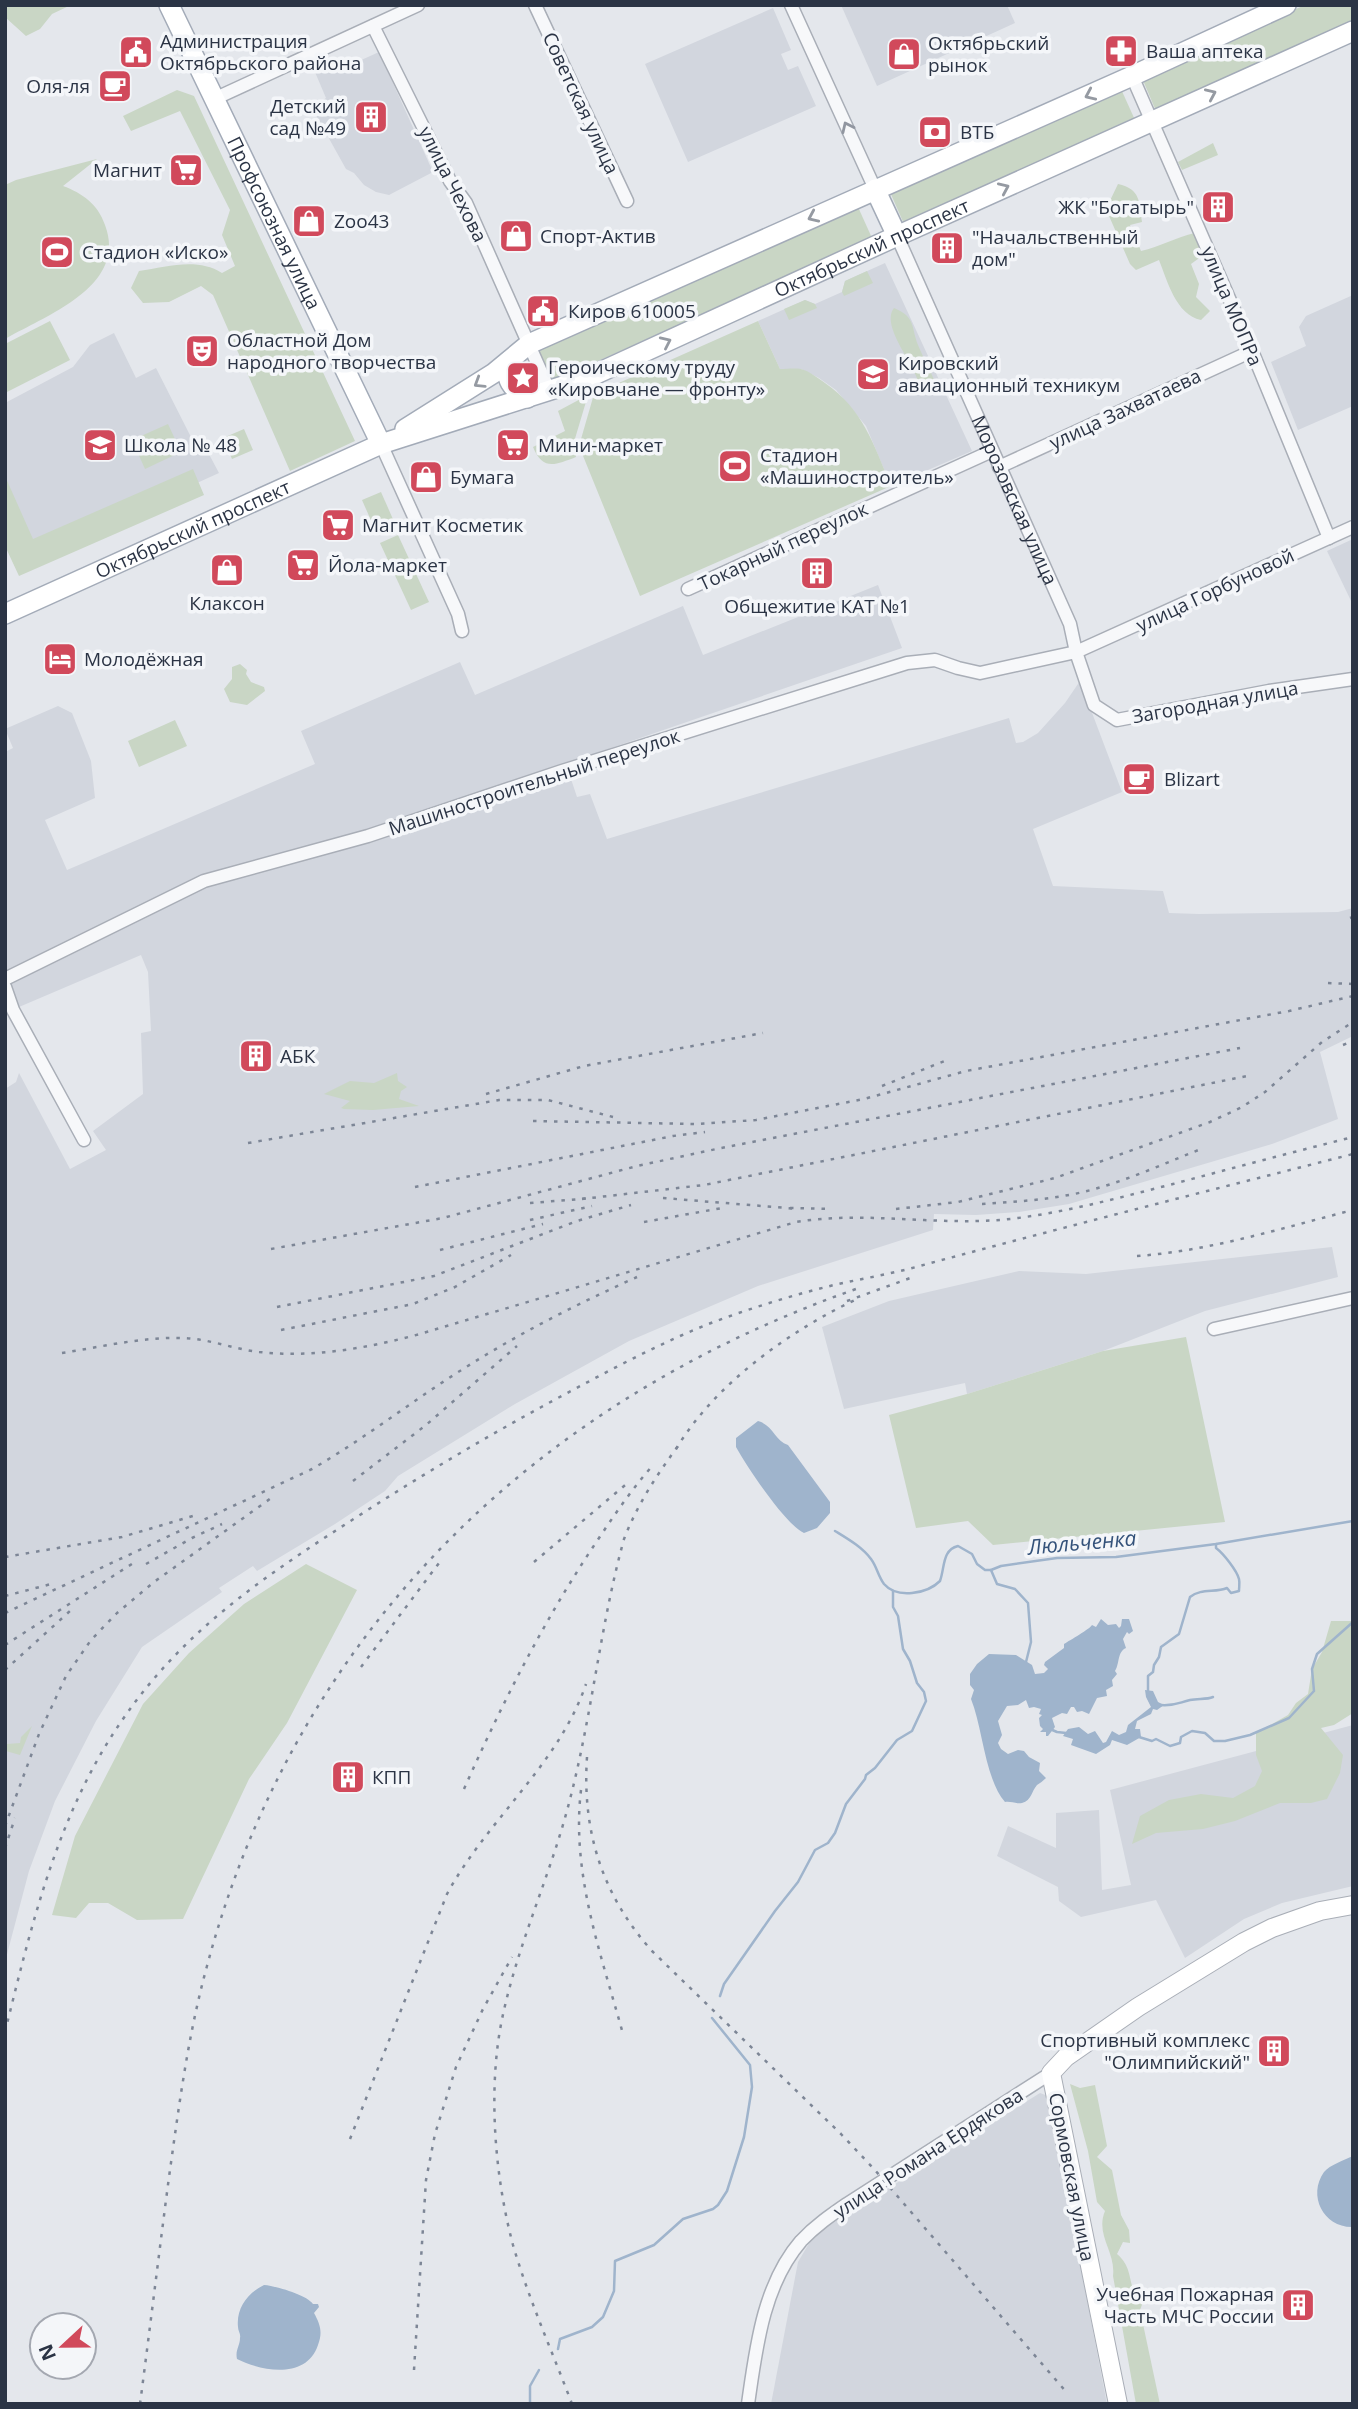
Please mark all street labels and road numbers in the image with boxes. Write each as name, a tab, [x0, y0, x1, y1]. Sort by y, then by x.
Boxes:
street label: Советская улица	[537, 28, 625, 178]
street label: улица Чехова	[413, 122, 493, 246]
street label: Профсоюзная улица	[221, 132, 327, 314]
street label: Октябрьский проспект	[770, 192, 973, 304]
street label: улица МОПРа	[1195, 242, 1269, 370]
street label: улица Захватаева	[1045, 362, 1205, 456]
street label: Морозовская улица	[966, 411, 1064, 589]
street label: Октябрьский проспект	[91, 474, 294, 585]
street label: Токарный переулок	[694, 495, 872, 597]
street label: улица Горбуновой	[1132, 542, 1298, 638]
street label: Загородная улица	[1130, 675, 1300, 729]
street label: Машиностроительный переулок	[385, 722, 683, 841]
street label: улица Романа Ердякова	[828, 2082, 1028, 2224]
street label: Сормовская улица	[1043, 2091, 1101, 2263]

